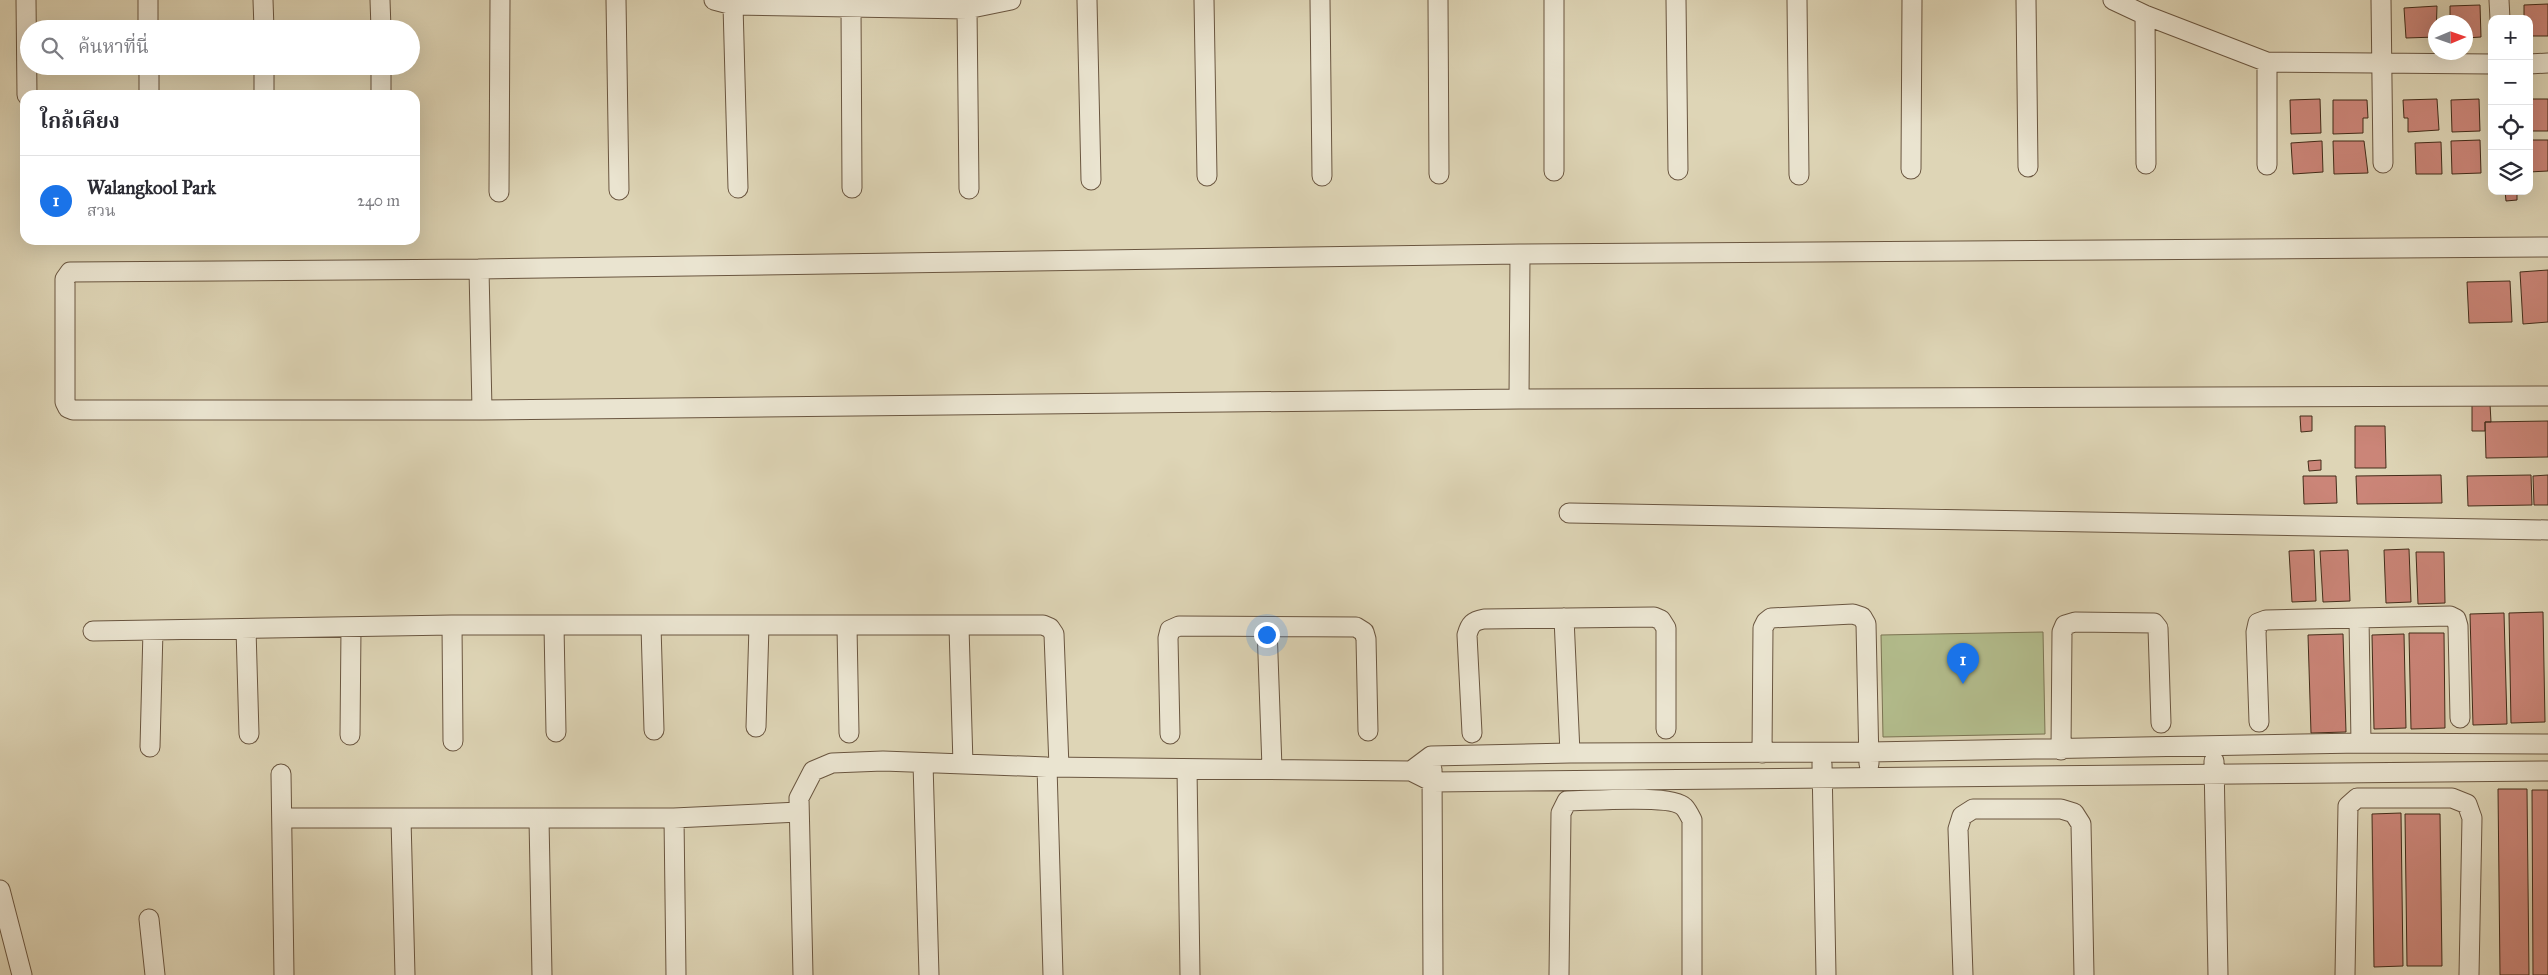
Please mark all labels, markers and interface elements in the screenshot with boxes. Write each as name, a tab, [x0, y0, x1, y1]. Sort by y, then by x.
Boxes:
north arrow	[2428, 15, 2473, 60]
map controls	[2488, 15, 2533, 195]
button: +	[2488, 15, 2533, 60]
search box	[20, 20, 420, 75]
icon: search	[38, 34, 66, 62]
text: ค้นหาที่นี่	[78, 35, 149, 58]
button: −	[2488, 60, 2533, 105]
button: locate	[2488, 105, 2533, 150]
text: ใกล้เคียง	[40, 108, 120, 134]
button: layers	[2488, 150, 2533, 195]
text: Walangkool Park	[87, 176, 216, 199]
text: 1	[53, 191, 59, 210]
text: 240 m	[357, 191, 400, 210]
text: สวน	[87, 201, 116, 220]
your location	[1254, 622, 1280, 648]
pin: 1	[1947, 643, 1979, 684]

